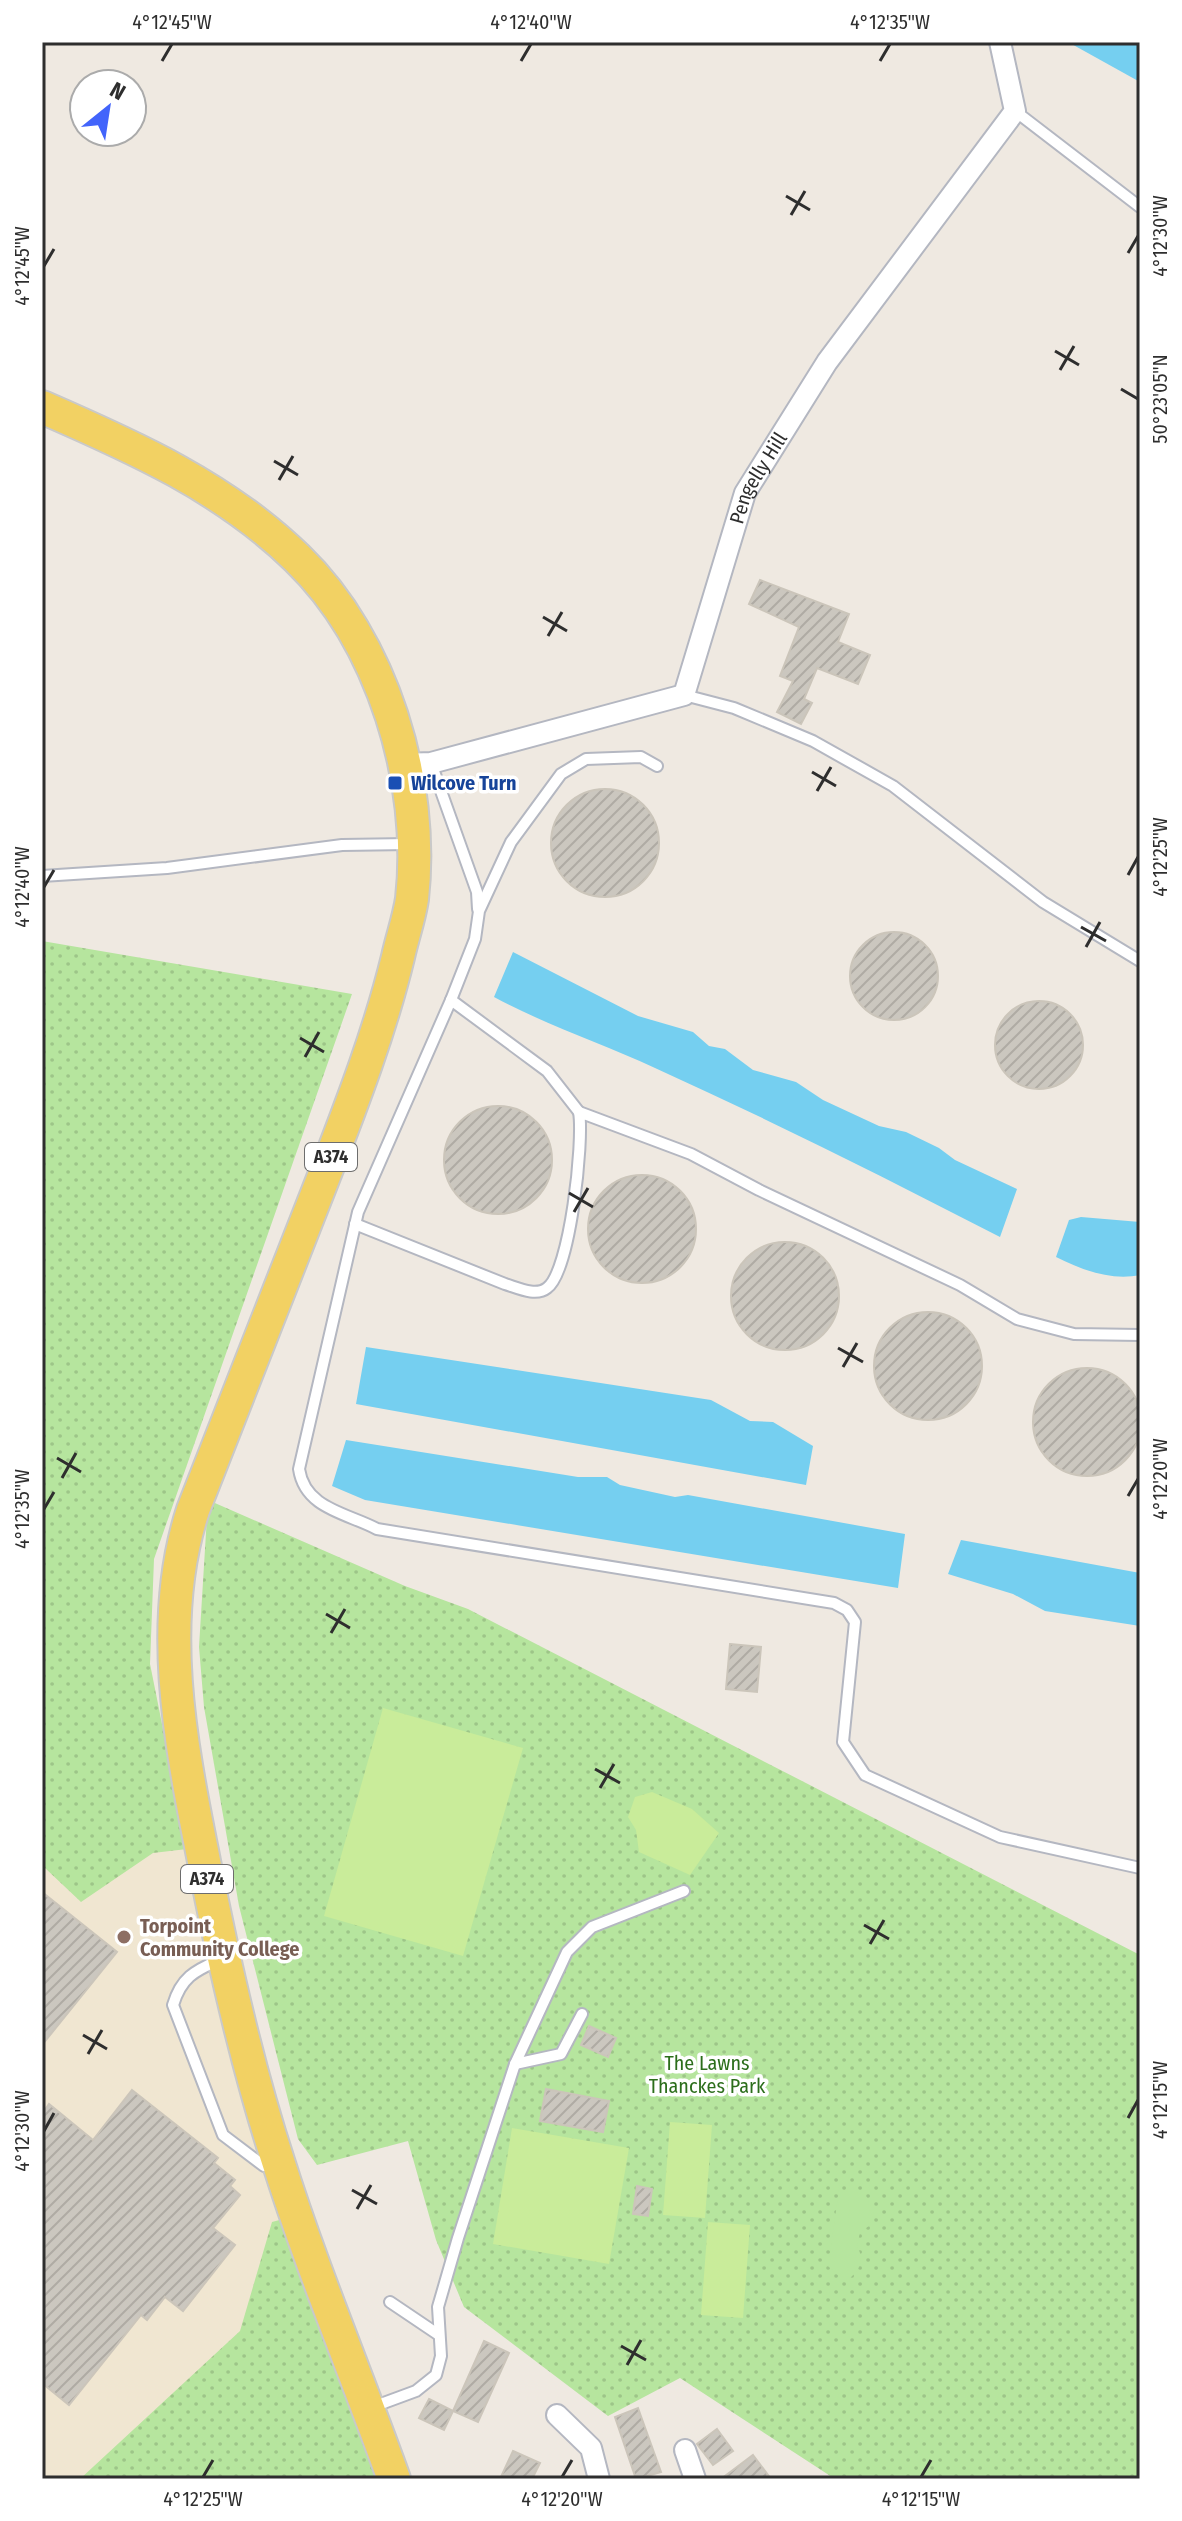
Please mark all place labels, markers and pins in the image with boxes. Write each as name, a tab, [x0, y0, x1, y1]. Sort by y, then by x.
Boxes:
place label: Wilcove Turn	[411, 771, 517, 795]
marker: Wilcove Turn	[386, 774, 404, 792]
place label: Torpoint Community College	[140, 1914, 299, 1961]
marker: Torpoint Community College	[115, 1928, 133, 1946]

